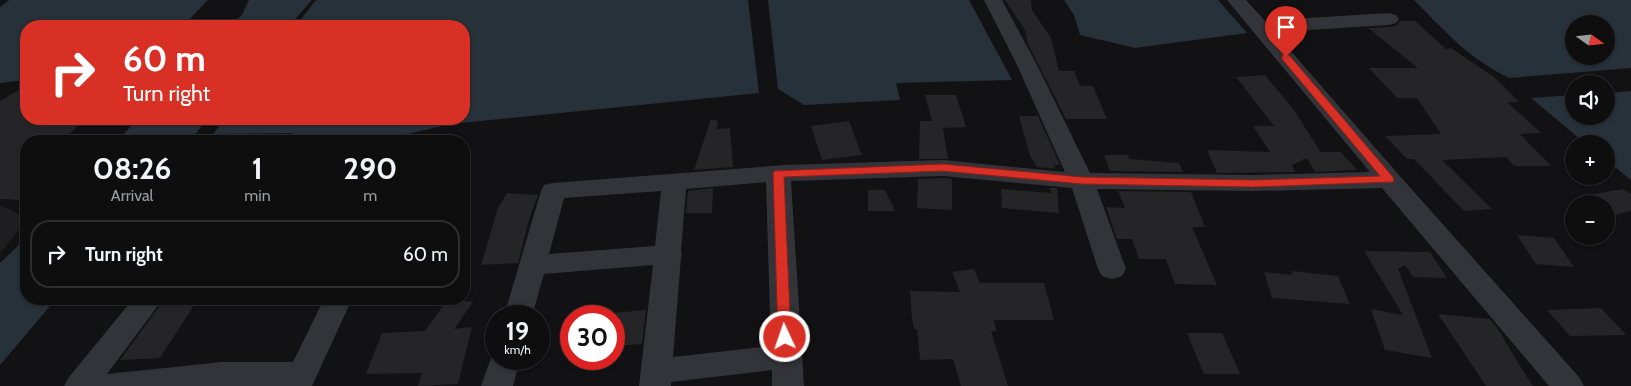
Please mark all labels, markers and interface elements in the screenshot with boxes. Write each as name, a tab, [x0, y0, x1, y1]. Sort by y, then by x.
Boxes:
pin	[1265, 6, 1307, 57]
icon: arrive	[1272, 13, 1300, 41]
north arrow	[1565, 15, 1615, 65]
map controls	[1565, 15, 1615, 245]
text: 60 m	[123, 37, 206, 80]
icon: right	[40, 40, 105, 105]
button: sound	[1565, 75, 1615, 125]
text: Turn right	[123, 80, 210, 107]
button: +	[1565, 135, 1615, 185]
text: 08:26	[93, 150, 171, 187]
text: 1	[252, 150, 263, 187]
text: 290	[343, 150, 397, 187]
text: Arrival	[111, 186, 153, 205]
text: min	[244, 186, 271, 205]
text: m	[363, 186, 377, 205]
button: −	[1565, 195, 1615, 245]
icon: right	[42, 240, 70, 268]
text: Turn right	[85, 243, 163, 266]
text: 60 m	[403, 243, 448, 266]
speed limit sign: 30	[560, 305, 625, 370]
position arrow	[758, 310, 810, 362]
text: 19	[506, 316, 529, 346]
text: km/h	[504, 342, 531, 357]

